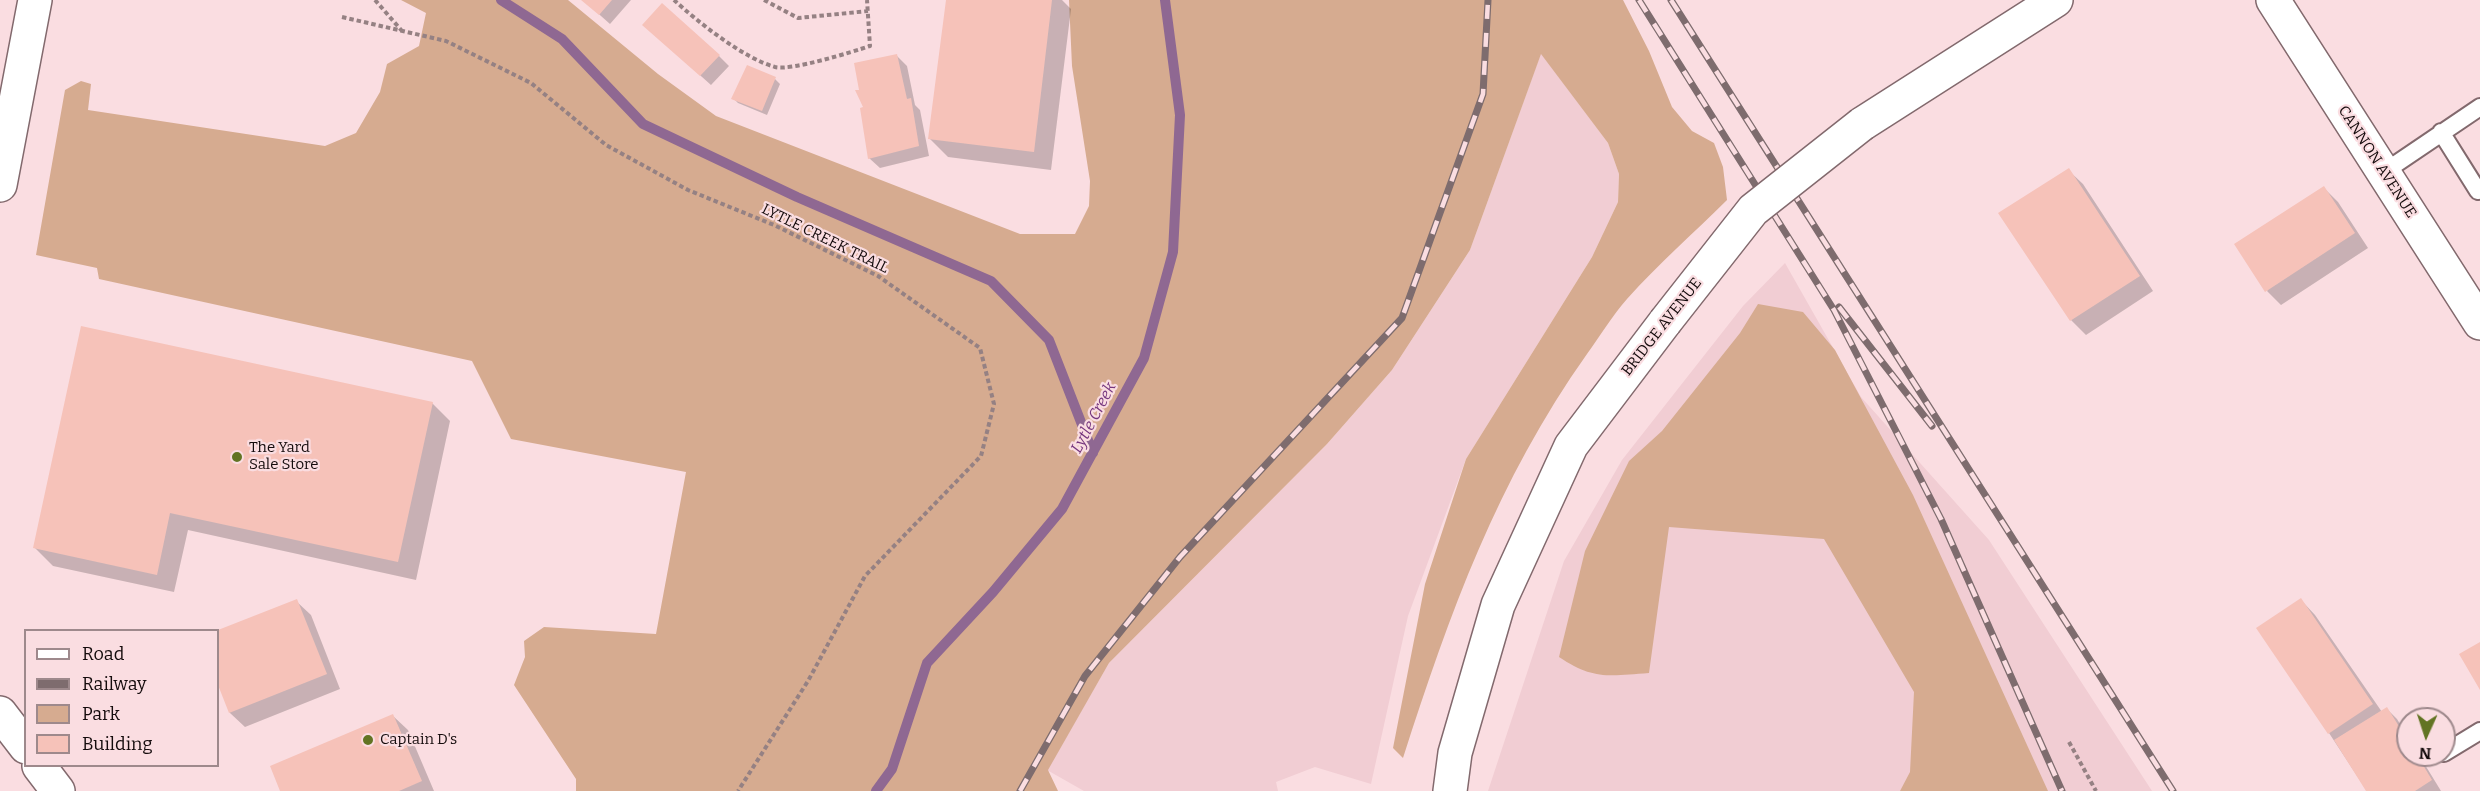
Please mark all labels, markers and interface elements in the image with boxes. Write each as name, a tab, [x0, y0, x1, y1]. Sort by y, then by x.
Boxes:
street label: CANNON AVENUE	[2334, 103, 2420, 221]
street label: LYTLE CREEK TRAIL	[759, 200, 891, 278]
street label: BRIDGE AVENUE	[1618, 274, 1706, 380]
water label: Lytle Creek	[1067, 379, 1121, 457]
place label: The Yard Sale Store	[249, 439, 319, 474]
marker: The Yard Sale Store	[230, 450, 244, 464]
legend	[24, 629, 219, 767]
text: Road	[82, 643, 124, 665]
text: Railway	[82, 673, 146, 695]
text: Park	[82, 703, 120, 725]
north arrow	[2396, 707, 2456, 767]
place label: Captain D's	[380, 731, 457, 749]
text: Building	[82, 733, 153, 755]
marker: Captain D's	[361, 733, 375, 747]
text: N	[2418, 744, 2432, 763]

